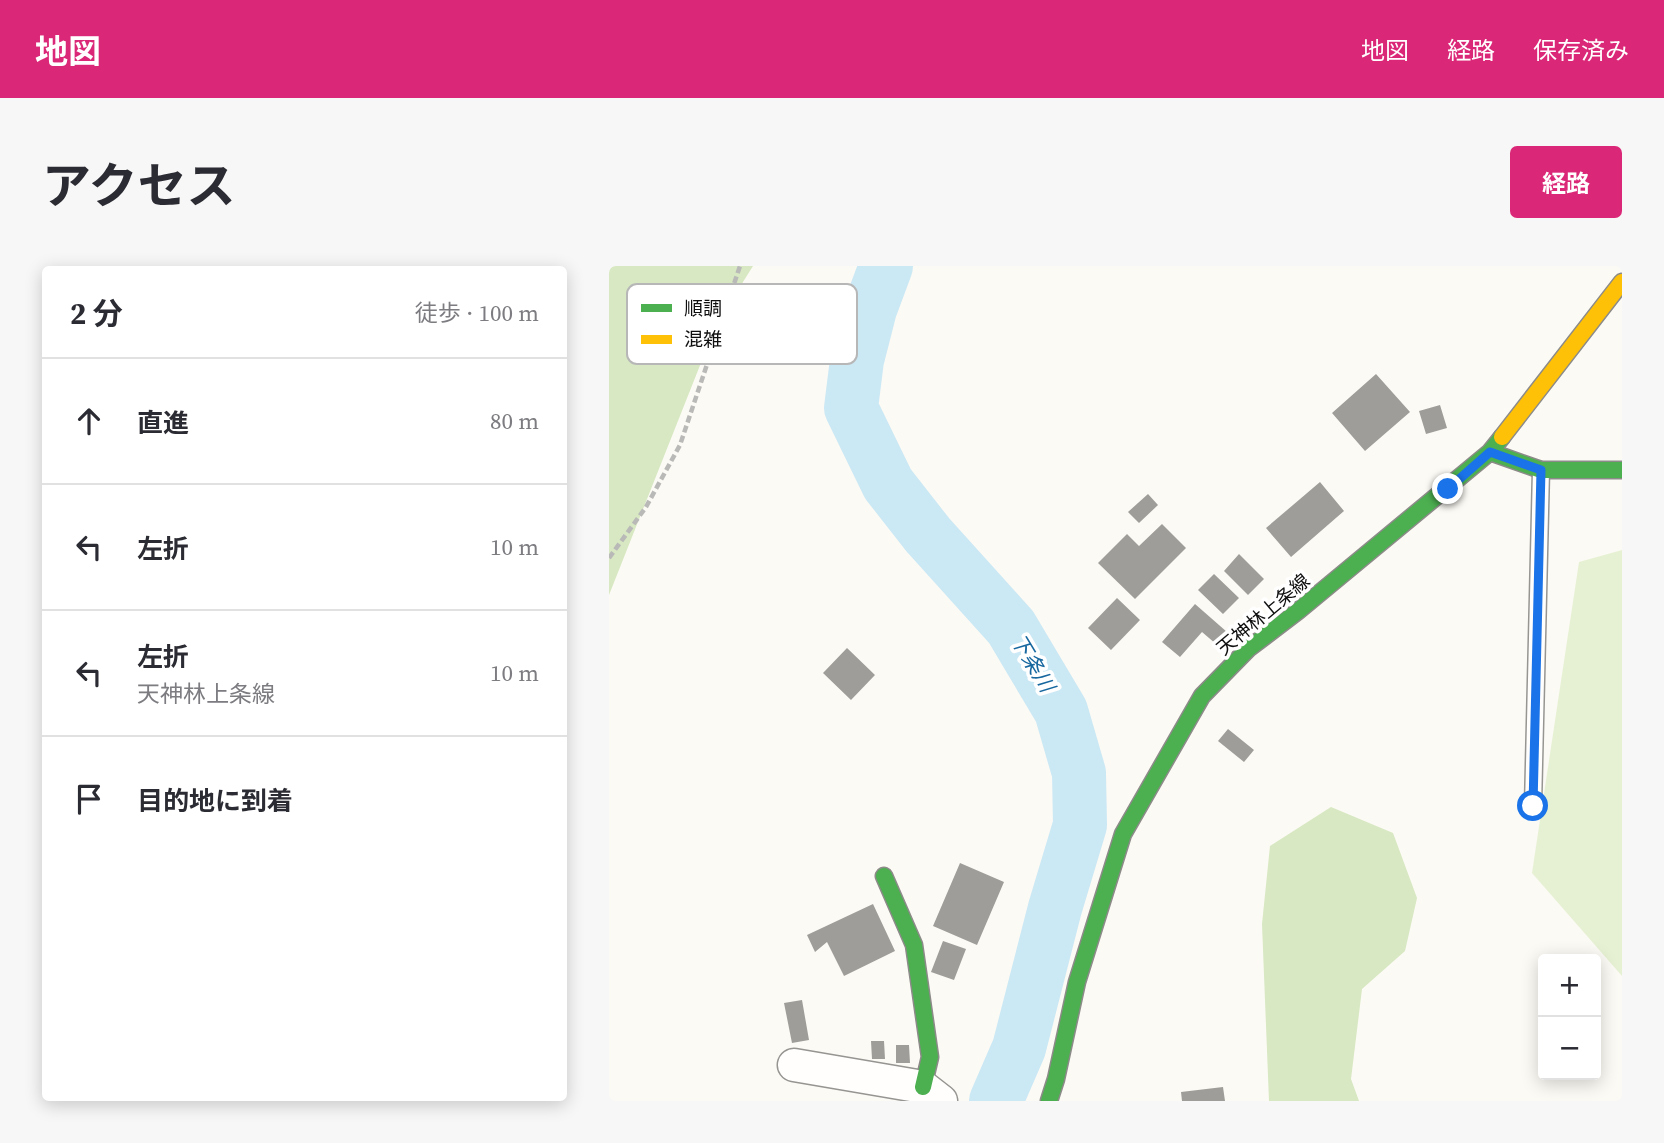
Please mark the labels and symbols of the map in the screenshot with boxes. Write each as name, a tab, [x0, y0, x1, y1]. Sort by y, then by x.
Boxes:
legend	[627, 284, 857, 364]
text: 順調	[684, 295, 722, 321]
text: 混雑	[684, 326, 722, 352]
route end	[1432, 473, 1463, 504]
street label: 天神林上条線	[1211, 567, 1315, 661]
water label: 下条川	[1004, 629, 1063, 699]
route start	[1517, 790, 1548, 821]

